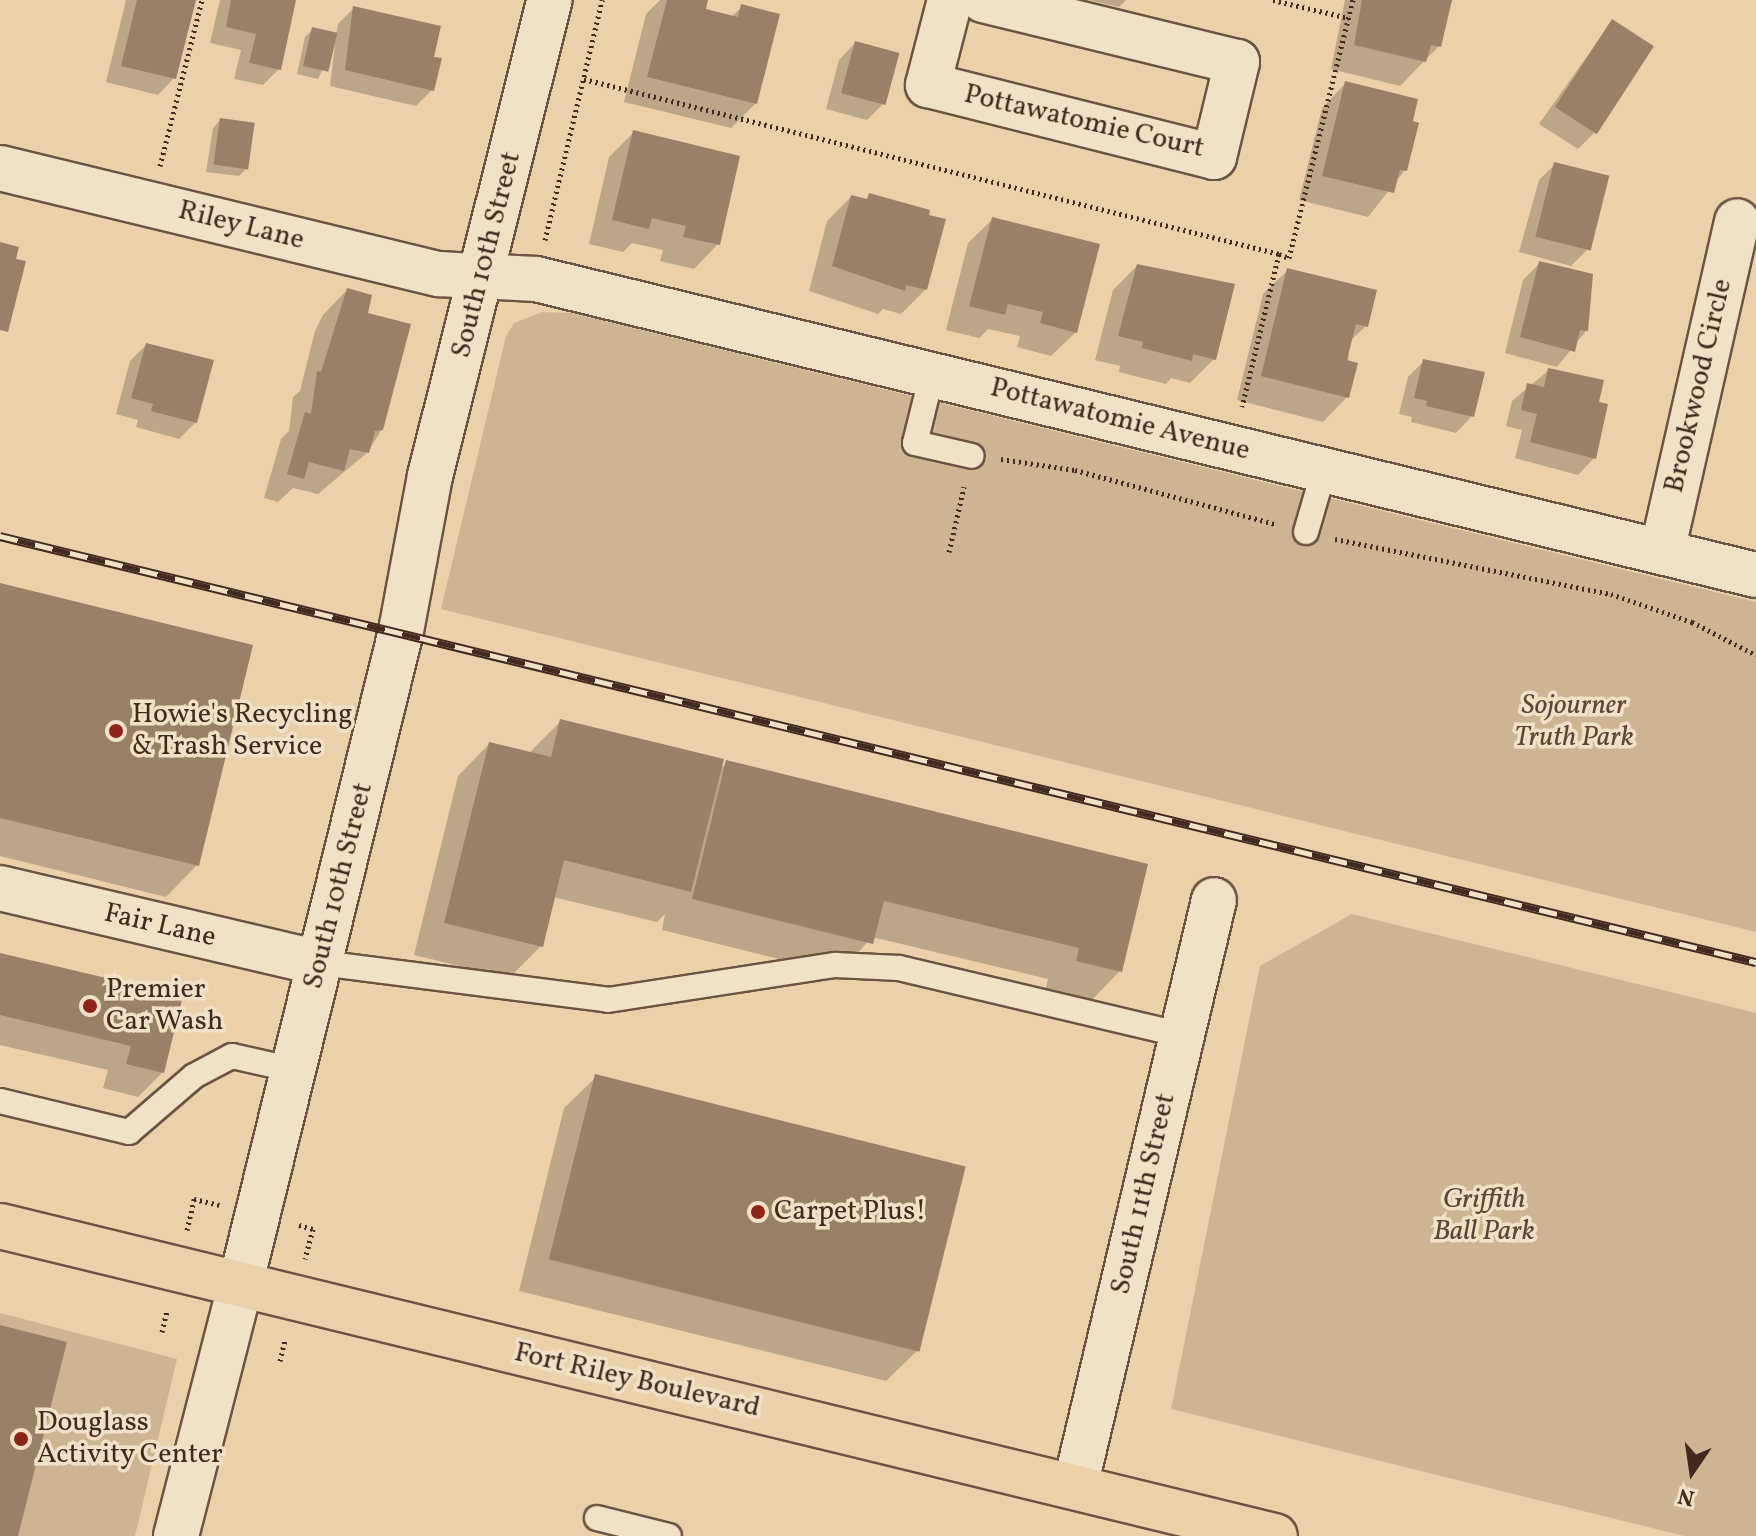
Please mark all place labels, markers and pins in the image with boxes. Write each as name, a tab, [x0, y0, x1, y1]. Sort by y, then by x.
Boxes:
place label: Howie's Recycling & Trash Service	[132, 698, 353, 764]
marker: Howie's Recycling & Trash Service	[107, 722, 125, 740]
place label: Premier Car Wash	[106, 973, 224, 1039]
marker: Premier Car Wash	[81, 997, 99, 1015]
place label: Carpet Plus!	[774, 1195, 927, 1229]
marker: Carpet Plus!	[749, 1203, 767, 1221]
place label: Douglass Activity Center	[37, 1406, 224, 1472]
marker: Douglass Activity Center	[12, 1430, 30, 1448]

